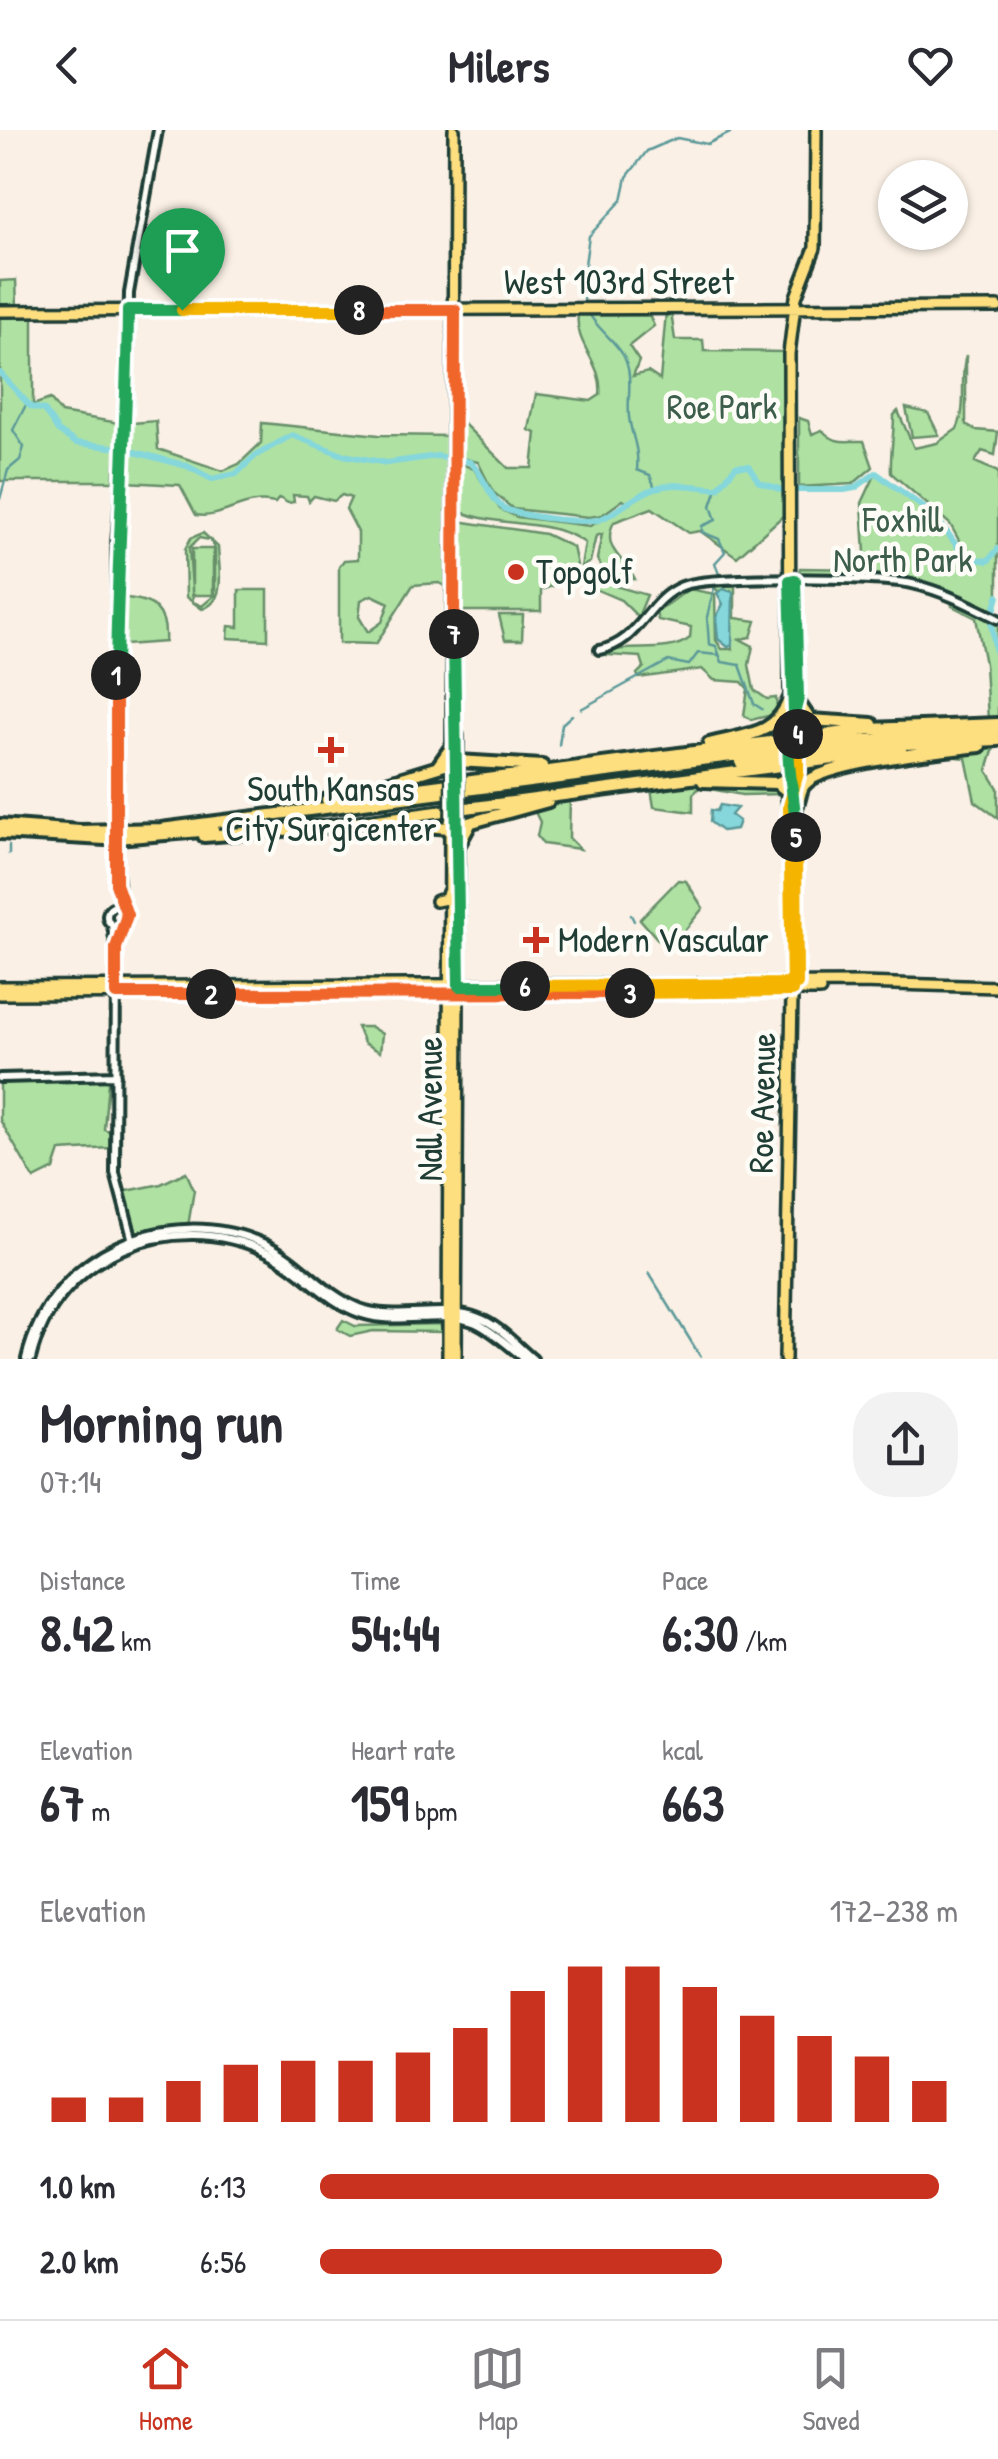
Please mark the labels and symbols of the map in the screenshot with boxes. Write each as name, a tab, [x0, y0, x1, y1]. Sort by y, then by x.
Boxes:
pin	[140, 208, 225, 311]
street label: West 103rd Street	[504, 258, 735, 305]
pin: 8	[334, 285, 384, 335]
park label: Roe Park	[667, 383, 777, 430]
park label: Foxhill North Park	[833, 496, 973, 583]
place label: Topgolf	[536, 548, 633, 595]
marker: Topgolf	[505, 561, 527, 583]
pin: 7	[429, 609, 479, 659]
pin: 1	[91, 650, 141, 700]
pin: 4	[773, 709, 823, 759]
marker: South Kansas City Surgicenter	[318, 737, 344, 763]
place label: South Kansas City Surgicenter	[225, 765, 437, 852]
pin: 5	[771, 812, 821, 862]
place label: Modern Vascular	[558, 916, 769, 963]
marker: Modern Vascular	[523, 927, 549, 953]
pin: 6	[500, 961, 550, 1011]
pin: 3	[605, 968, 655, 1018]
pin: 2	[186, 969, 236, 1019]
street label: Roe Avenue	[737, 1032, 786, 1174]
street label: Nall Avenue	[406, 1037, 453, 1181]

